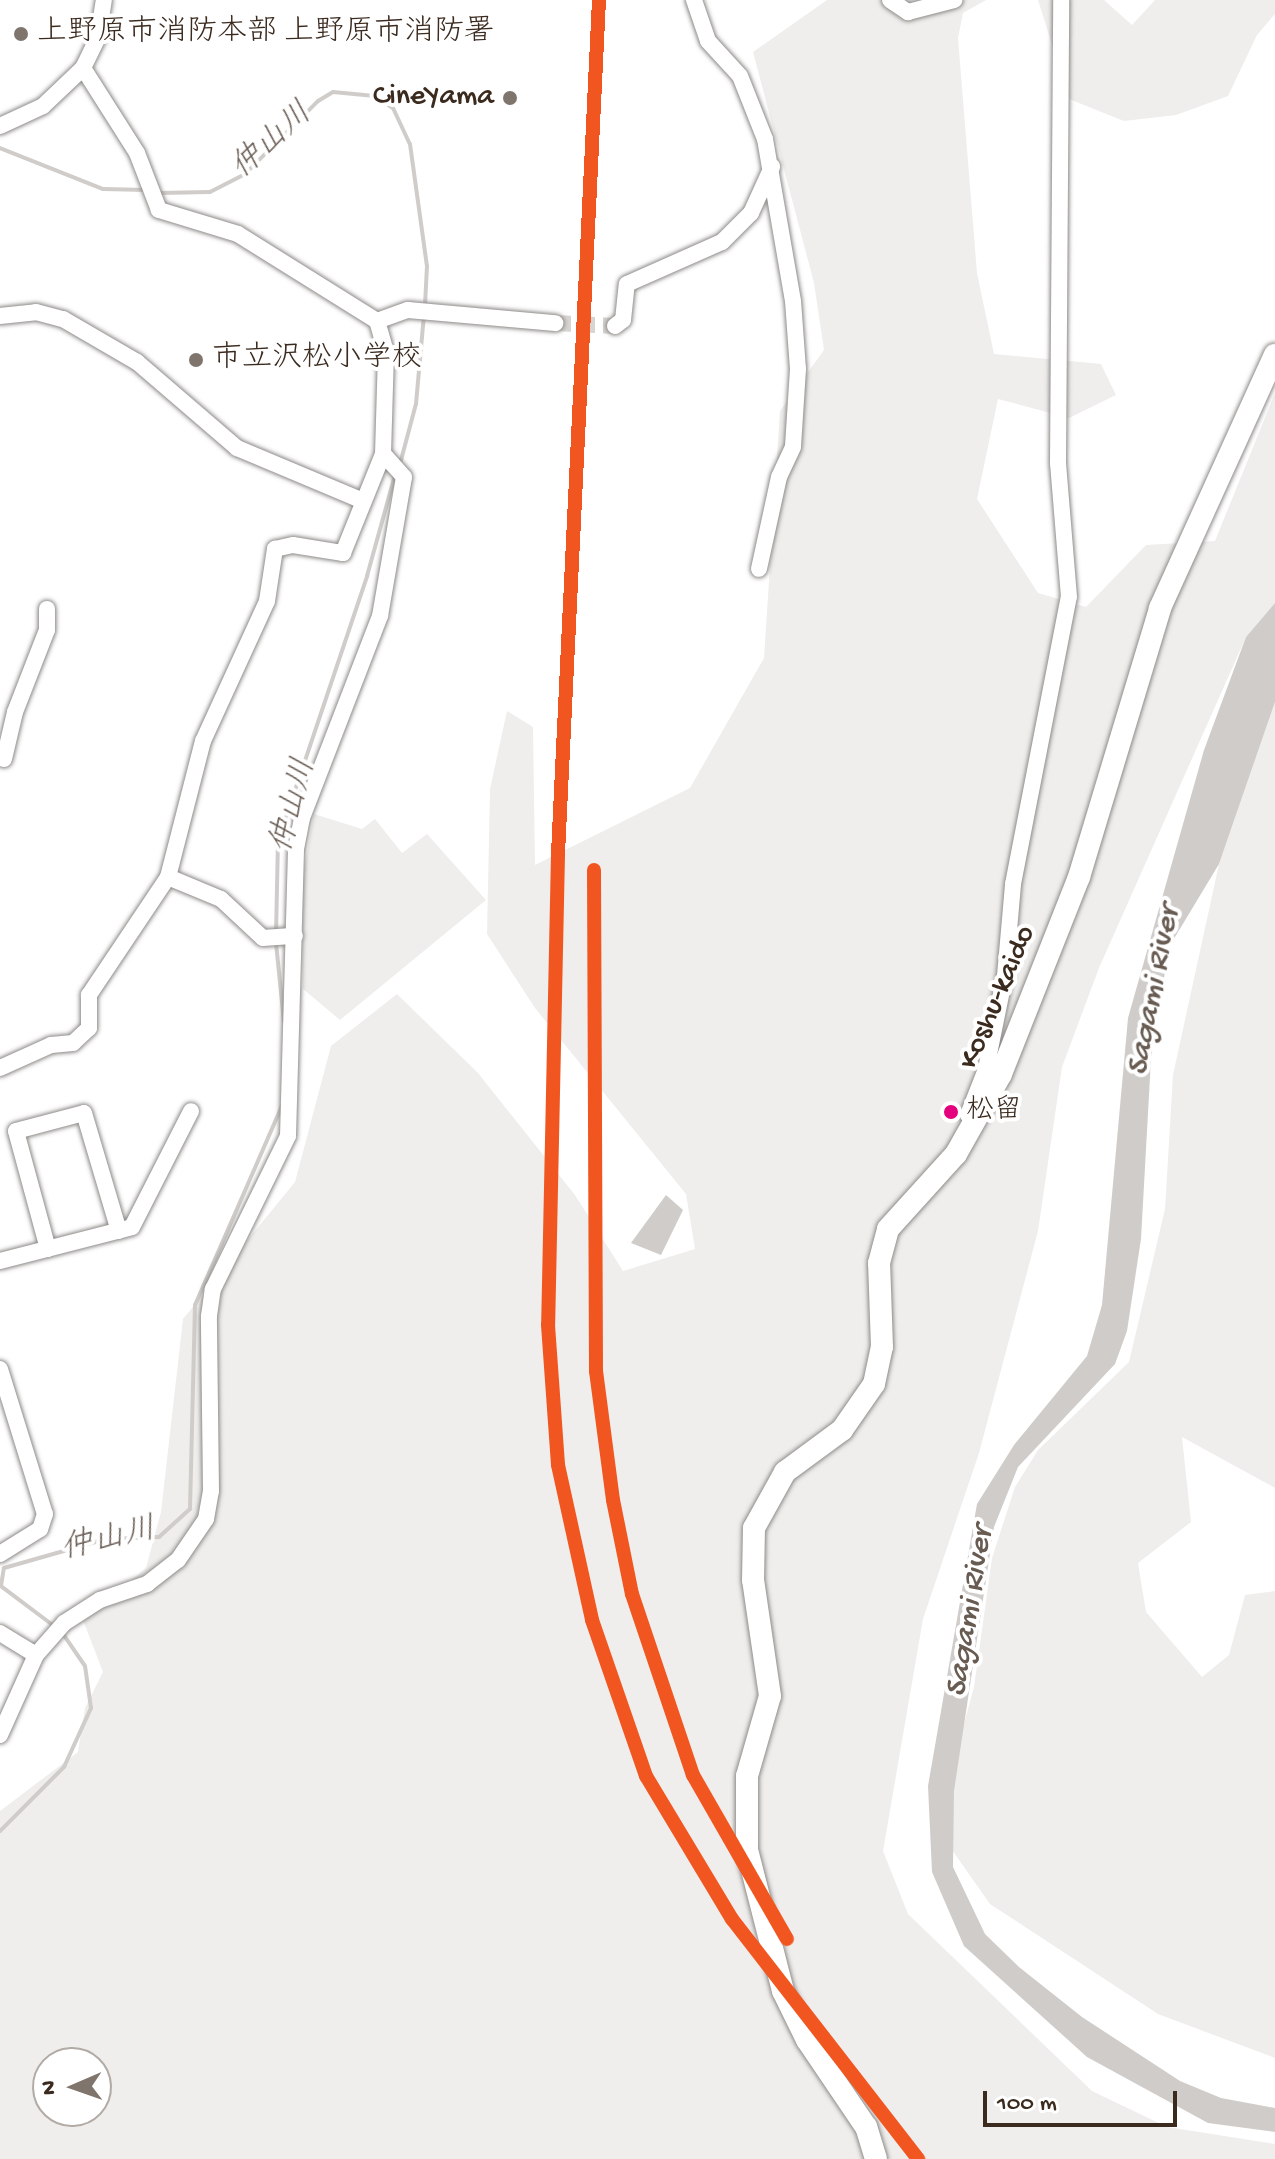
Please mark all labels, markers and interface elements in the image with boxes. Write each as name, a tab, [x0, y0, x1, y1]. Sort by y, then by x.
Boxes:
place label: 上野原市消防本部 上野原市消防署	[37, 16, 494, 52]
marker: 上野原市消防本部 上野原市消防署	[12, 25, 30, 43]
place label: CineYama	[373, 80, 494, 116]
marker: CineYama	[501, 89, 519, 107]
water label: 仲山川	[224, 96, 322, 188]
place label: 市立沢松小学校	[212, 342, 422, 378]
marker: 市立沢松小学校	[187, 351, 205, 369]
water label: 仲山川	[264, 755, 326, 857]
water label: Sagami River	[1120, 903, 1190, 1079]
street label: Koshu-kaido	[953, 921, 1045, 1075]
place label: 松留	[966, 1095, 1022, 1129]
marker: 松留	[943, 1104, 959, 1120]
water label: 仲山川	[58, 1511, 160, 1571]
water label: Sagami River	[939, 1524, 1003, 1700]
north arrow	[32, 2047, 112, 2127]
scale bar	[987, 2075, 1181, 2125]
text: N	[37, 2080, 63, 2095]
text: 100 m	[997, 2090, 1057, 2119]

